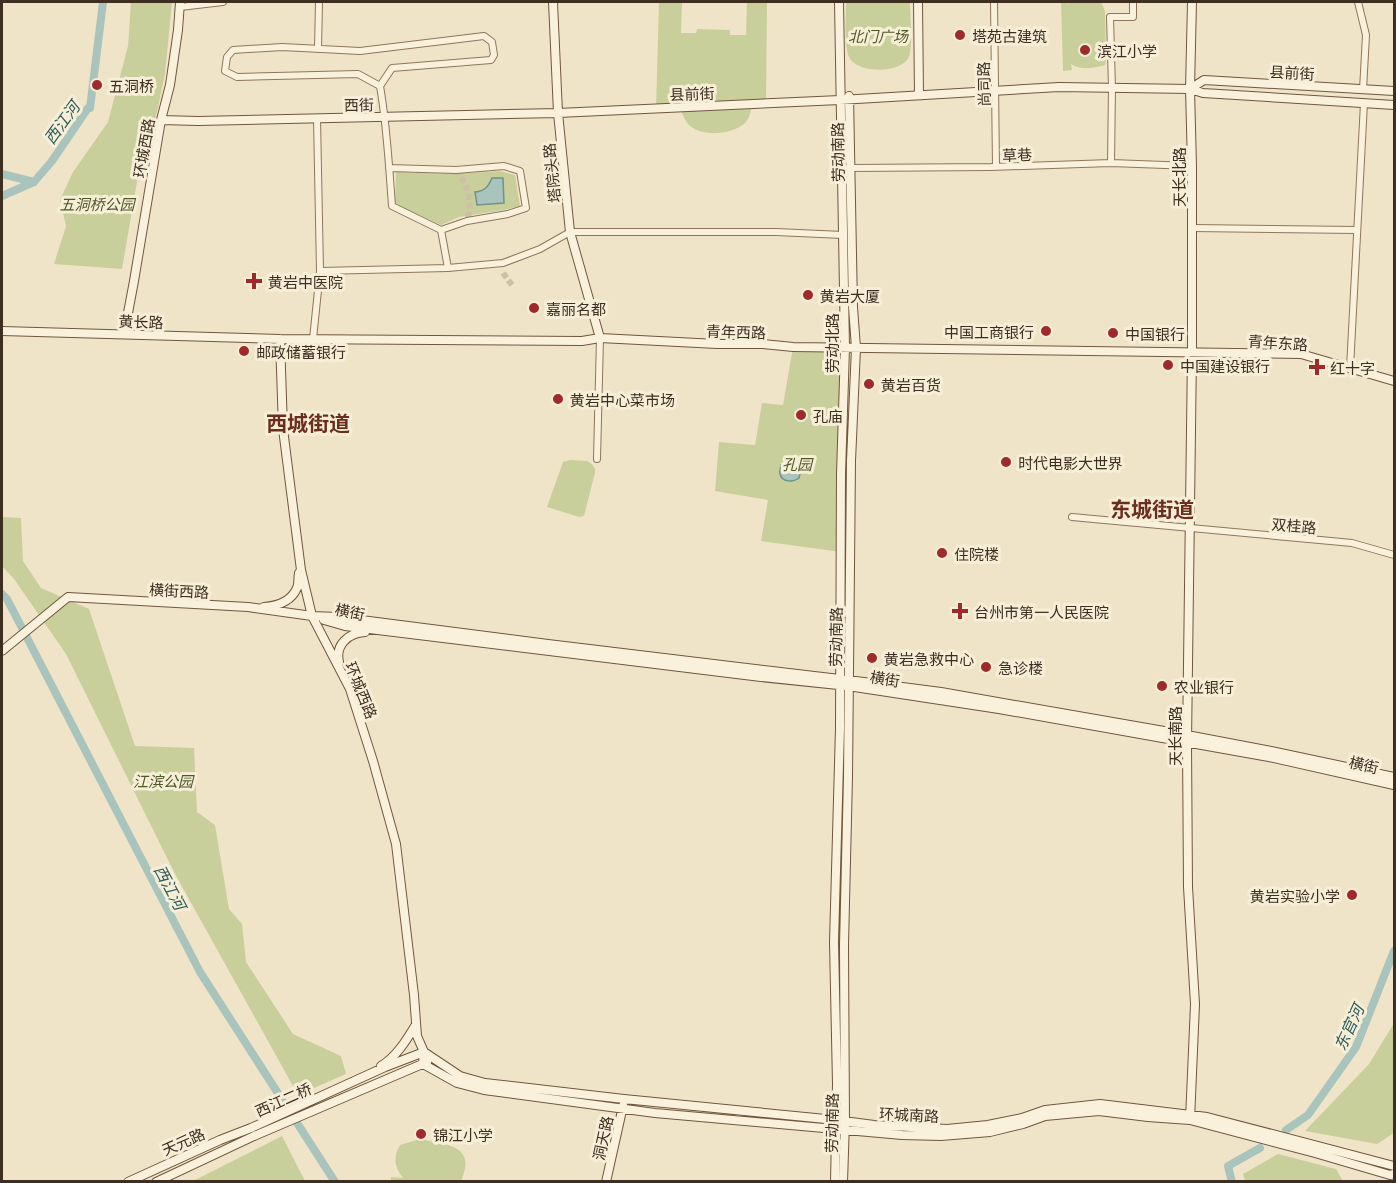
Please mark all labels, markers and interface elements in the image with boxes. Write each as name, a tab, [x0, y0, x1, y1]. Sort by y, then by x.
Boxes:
park label: 北门广场	[848, 24, 910, 47]
place label: 塔苑古建筑	[972, 24, 1047, 47]
marker: 塔苑古建筑	[953, 28, 967, 42]
place label: 滨江小学	[1097, 39, 1157, 62]
marker: 滨江小学	[1078, 43, 1092, 57]
street label: 县前街	[1269, 59, 1315, 85]
street label: 尚司路	[971, 61, 995, 107]
place label: 五洞桥	[109, 74, 154, 97]
marker: 五洞桥	[90, 78, 104, 92]
street label: 县前街	[669, 81, 715, 105]
street label: 西街	[344, 92, 374, 116]
water label: 西江河	[37, 93, 87, 148]
street label: 环城西路	[126, 116, 160, 180]
street label: 劳动南路	[825, 122, 849, 182]
street label: 塔院头路	[536, 142, 566, 204]
street label: 草巷	[1002, 142, 1032, 166]
street label: 天长北路	[1167, 147, 1190, 207]
park label: 五洞桥公园	[59, 192, 136, 215]
place label: 黄岩中医院	[268, 270, 343, 293]
marker: 黄岩中医院	[245, 272, 263, 290]
place label: 黄岩大厦	[820, 284, 880, 307]
marker: 黄岩大厦	[801, 288, 815, 302]
place label: 嘉丽名都	[546, 297, 606, 320]
marker: 嘉丽名都	[527, 301, 541, 315]
street label: 黄长路	[118, 309, 164, 333]
street label: 劳动北路	[820, 313, 843, 373]
street label: 青年西路	[706, 318, 766, 344]
place label: 中国工商银行	[944, 320, 1034, 343]
place label: 中国银行	[1125, 322, 1185, 345]
marker: 中国工商银行	[1039, 324, 1053, 338]
marker: 中国银行	[1106, 326, 1120, 340]
street label: 青年东路	[1247, 328, 1309, 356]
place label: 邮政储蓄银行	[256, 340, 346, 363]
marker: 邮政储蓄银行	[237, 344, 251, 358]
place label: 中国建设银行	[1180, 354, 1270, 377]
place label: 红十字	[1330, 356, 1375, 379]
marker: 中国建设银行	[1161, 358, 1175, 372]
marker: 红十字	[1308, 358, 1326, 376]
place label: 黄岩百货	[881, 373, 941, 396]
marker: 黄岩百货	[862, 377, 876, 391]
place label: 黄岩中心菜市场	[570, 388, 675, 411]
marker: 黄岩中心菜市场	[551, 392, 565, 406]
place label: 孔庙	[813, 404, 843, 427]
district label: 西城街道	[266, 406, 350, 437]
marker: 孔庙	[794, 408, 808, 422]
place label: 时代电影大世界	[1018, 451, 1123, 474]
park label: 孔园	[782, 452, 814, 475]
marker: 时代电影大世界	[999, 455, 1013, 469]
district label: 东城街道	[1110, 492, 1194, 523]
street label: 双桂路	[1271, 512, 1317, 538]
place label: 住院楼	[954, 542, 999, 565]
marker: 住院楼	[935, 546, 949, 560]
street label: 横街西路	[148, 577, 210, 603]
street label: 横街	[333, 597, 367, 625]
place label: 台州市第一人民医院	[974, 600, 1109, 623]
marker: 台州市第一人民医院	[951, 602, 969, 620]
street label: 劳动南路	[823, 607, 847, 667]
place label: 黄岩急救中心	[884, 647, 974, 670]
marker: 黄岩急救中心	[865, 651, 879, 665]
place label: 急诊楼	[998, 656, 1043, 679]
street label: 环城西路	[340, 658, 384, 722]
marker: 急诊楼	[979, 660, 993, 674]
street label: 横街	[868, 664, 902, 692]
place label: 农业银行	[1174, 675, 1234, 698]
marker: 农业银行	[1155, 679, 1169, 693]
street label: 天长南路	[1163, 706, 1186, 766]
street label: 横街	[1347, 749, 1381, 779]
park label: 江滨公园	[133, 769, 195, 792]
water label: 西江河	[149, 860, 194, 916]
place label: 黄岩实验小学	[1250, 884, 1340, 907]
marker: 黄岩实验小学	[1345, 888, 1359, 902]
water label: 东官河	[1327, 997, 1370, 1054]
street label: 西江二桥	[251, 1076, 315, 1122]
street label: 劳动南路	[819, 1093, 843, 1153]
street label: 环城南路	[878, 1101, 940, 1127]
street label: 洞天路	[586, 1114, 618, 1162]
street label: 天元路	[158, 1121, 208, 1161]
place label: 锦江小学	[433, 1123, 493, 1146]
marker: 锦江小学	[414, 1127, 428, 1141]

